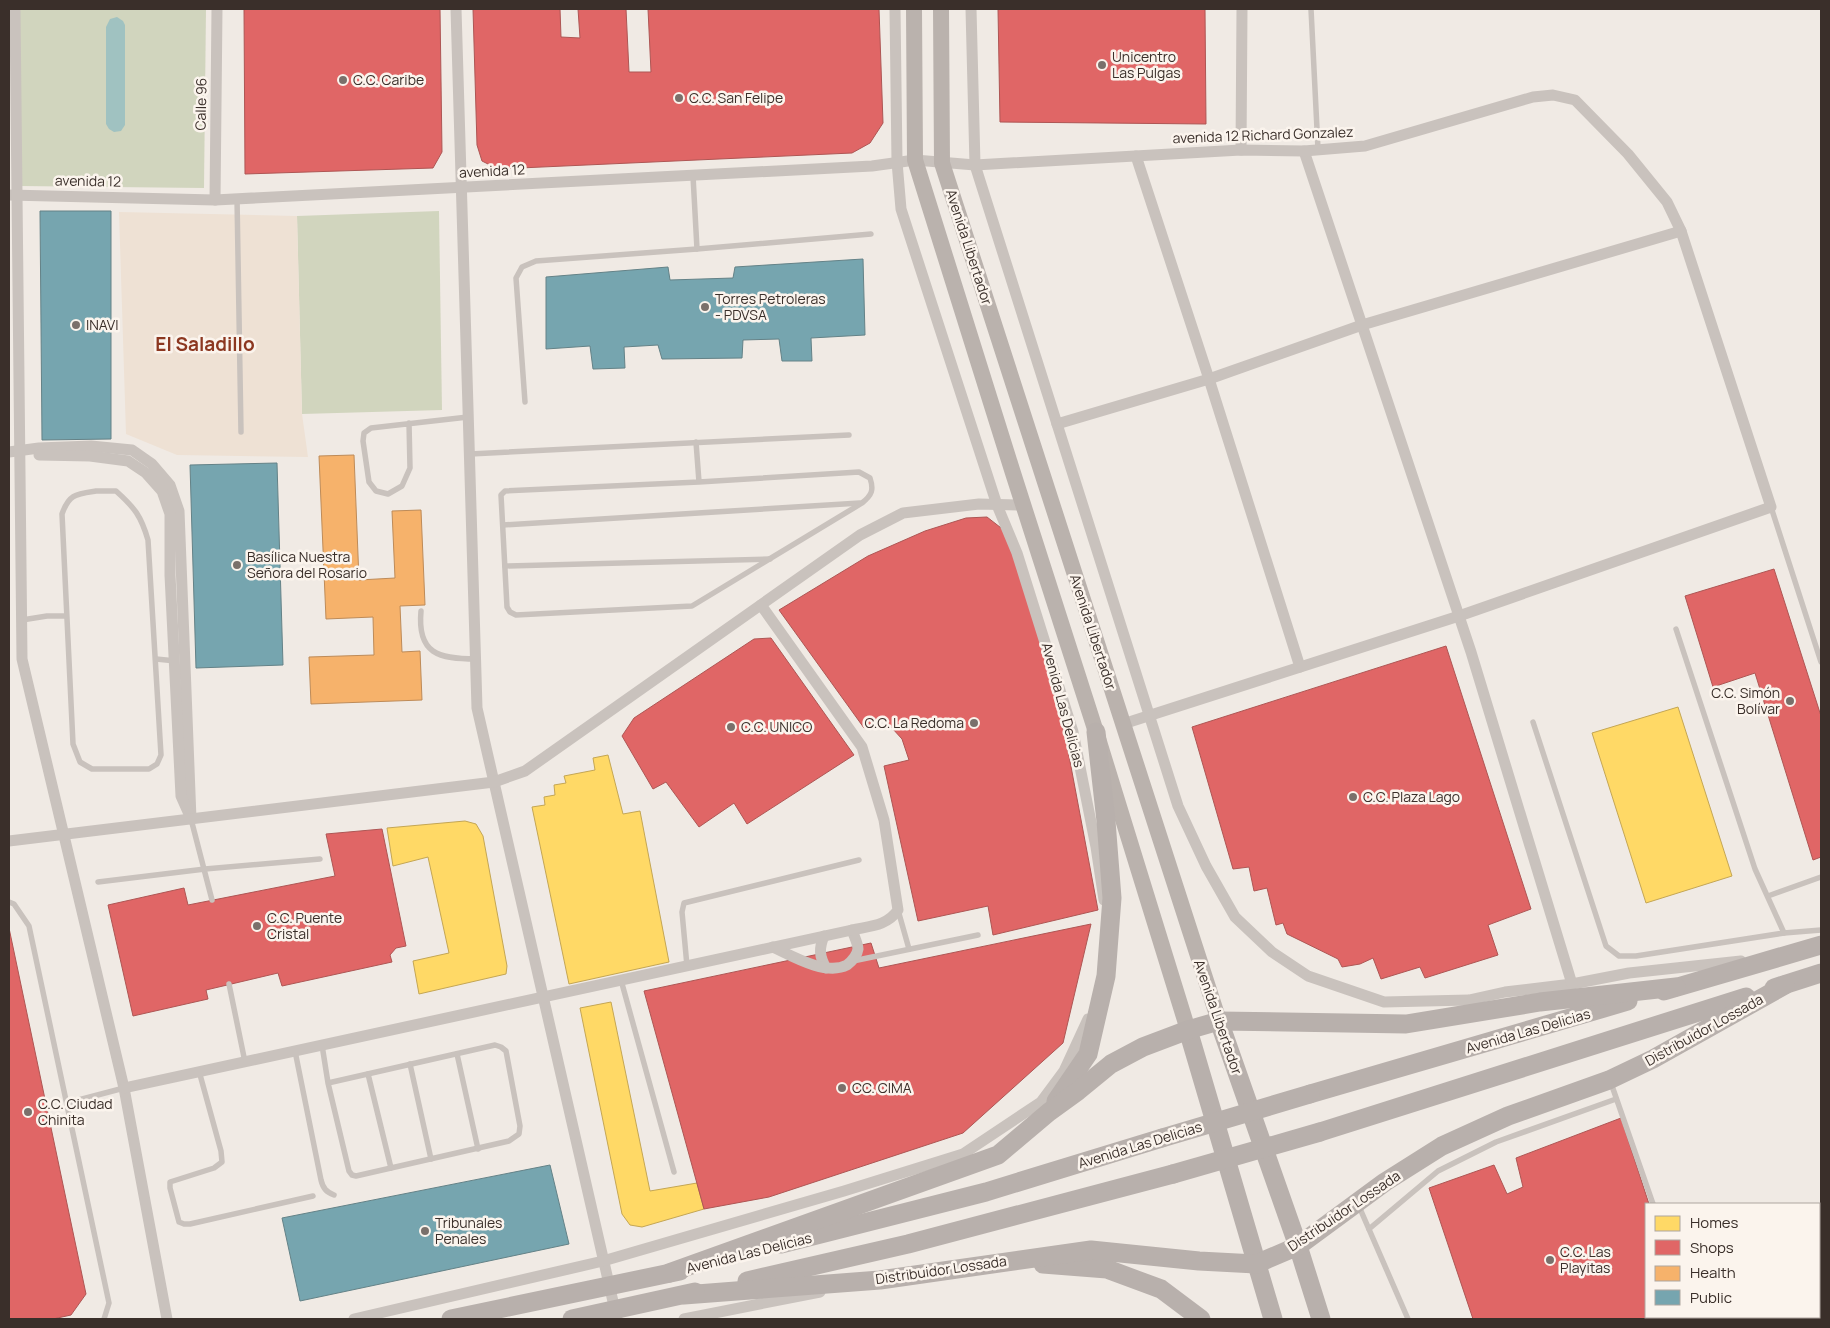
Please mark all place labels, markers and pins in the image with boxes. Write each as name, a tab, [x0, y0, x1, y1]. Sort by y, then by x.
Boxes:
place label: Unicentro Las Pulgas	[1112, 47, 1181, 82]
marker: Unicentro Las Pulgas	[1096, 59, 1108, 71]
place label: C.C. Caribe	[353, 70, 424, 89]
marker: C.C. Caribe	[337, 74, 349, 86]
place label: C.C. San Felipe	[689, 88, 783, 107]
marker: C.C. San Felipe	[673, 92, 685, 104]
place label: Torres Petroleras - PDVSA	[715, 289, 826, 324]
marker: Torres Petroleras - PDVSA	[699, 301, 711, 313]
place label: INAVI	[86, 315, 118, 334]
marker: INAVI	[70, 319, 82, 331]
place label: Basílica Nuestra Señora del Rosario	[247, 547, 367, 582]
marker: Basílica Nuestra Señora del Rosario	[231, 559, 243, 571]
place label: C.C. Simón Bolívar	[1711, 683, 1780, 718]
marker: C.C. Simón Bolívar	[1784, 695, 1796, 707]
place label: C.C. La Redoma	[865, 713, 964, 732]
place label: C.C. UNICO	[741, 717, 812, 736]
marker: C.C. La Redoma	[968, 717, 980, 729]
marker: C.C. UNICO	[725, 721, 737, 733]
place label: C.C. Plaza Lago	[1363, 787, 1460, 806]
marker: C.C. Plaza Lago	[1347, 791, 1359, 803]
place label: C.C. Puente Cristal	[267, 908, 342, 943]
marker: C.C. Puente Cristal	[251, 920, 263, 932]
place label: CC. CIMA	[852, 1078, 912, 1097]
marker: CC. CIMA	[836, 1082, 848, 1094]
place label: C.C. Ciudad Chinita	[38, 1094, 113, 1129]
marker: C.C. Ciudad Chinita	[22, 1106, 34, 1118]
place label: Tribunales Penales	[435, 1213, 502, 1248]
marker: Tribunales Penales	[419, 1225, 431, 1237]
place label: C.C. Las Playitas	[1560, 1242, 1611, 1277]
marker: C.C. Las Playitas	[1544, 1254, 1556, 1266]

